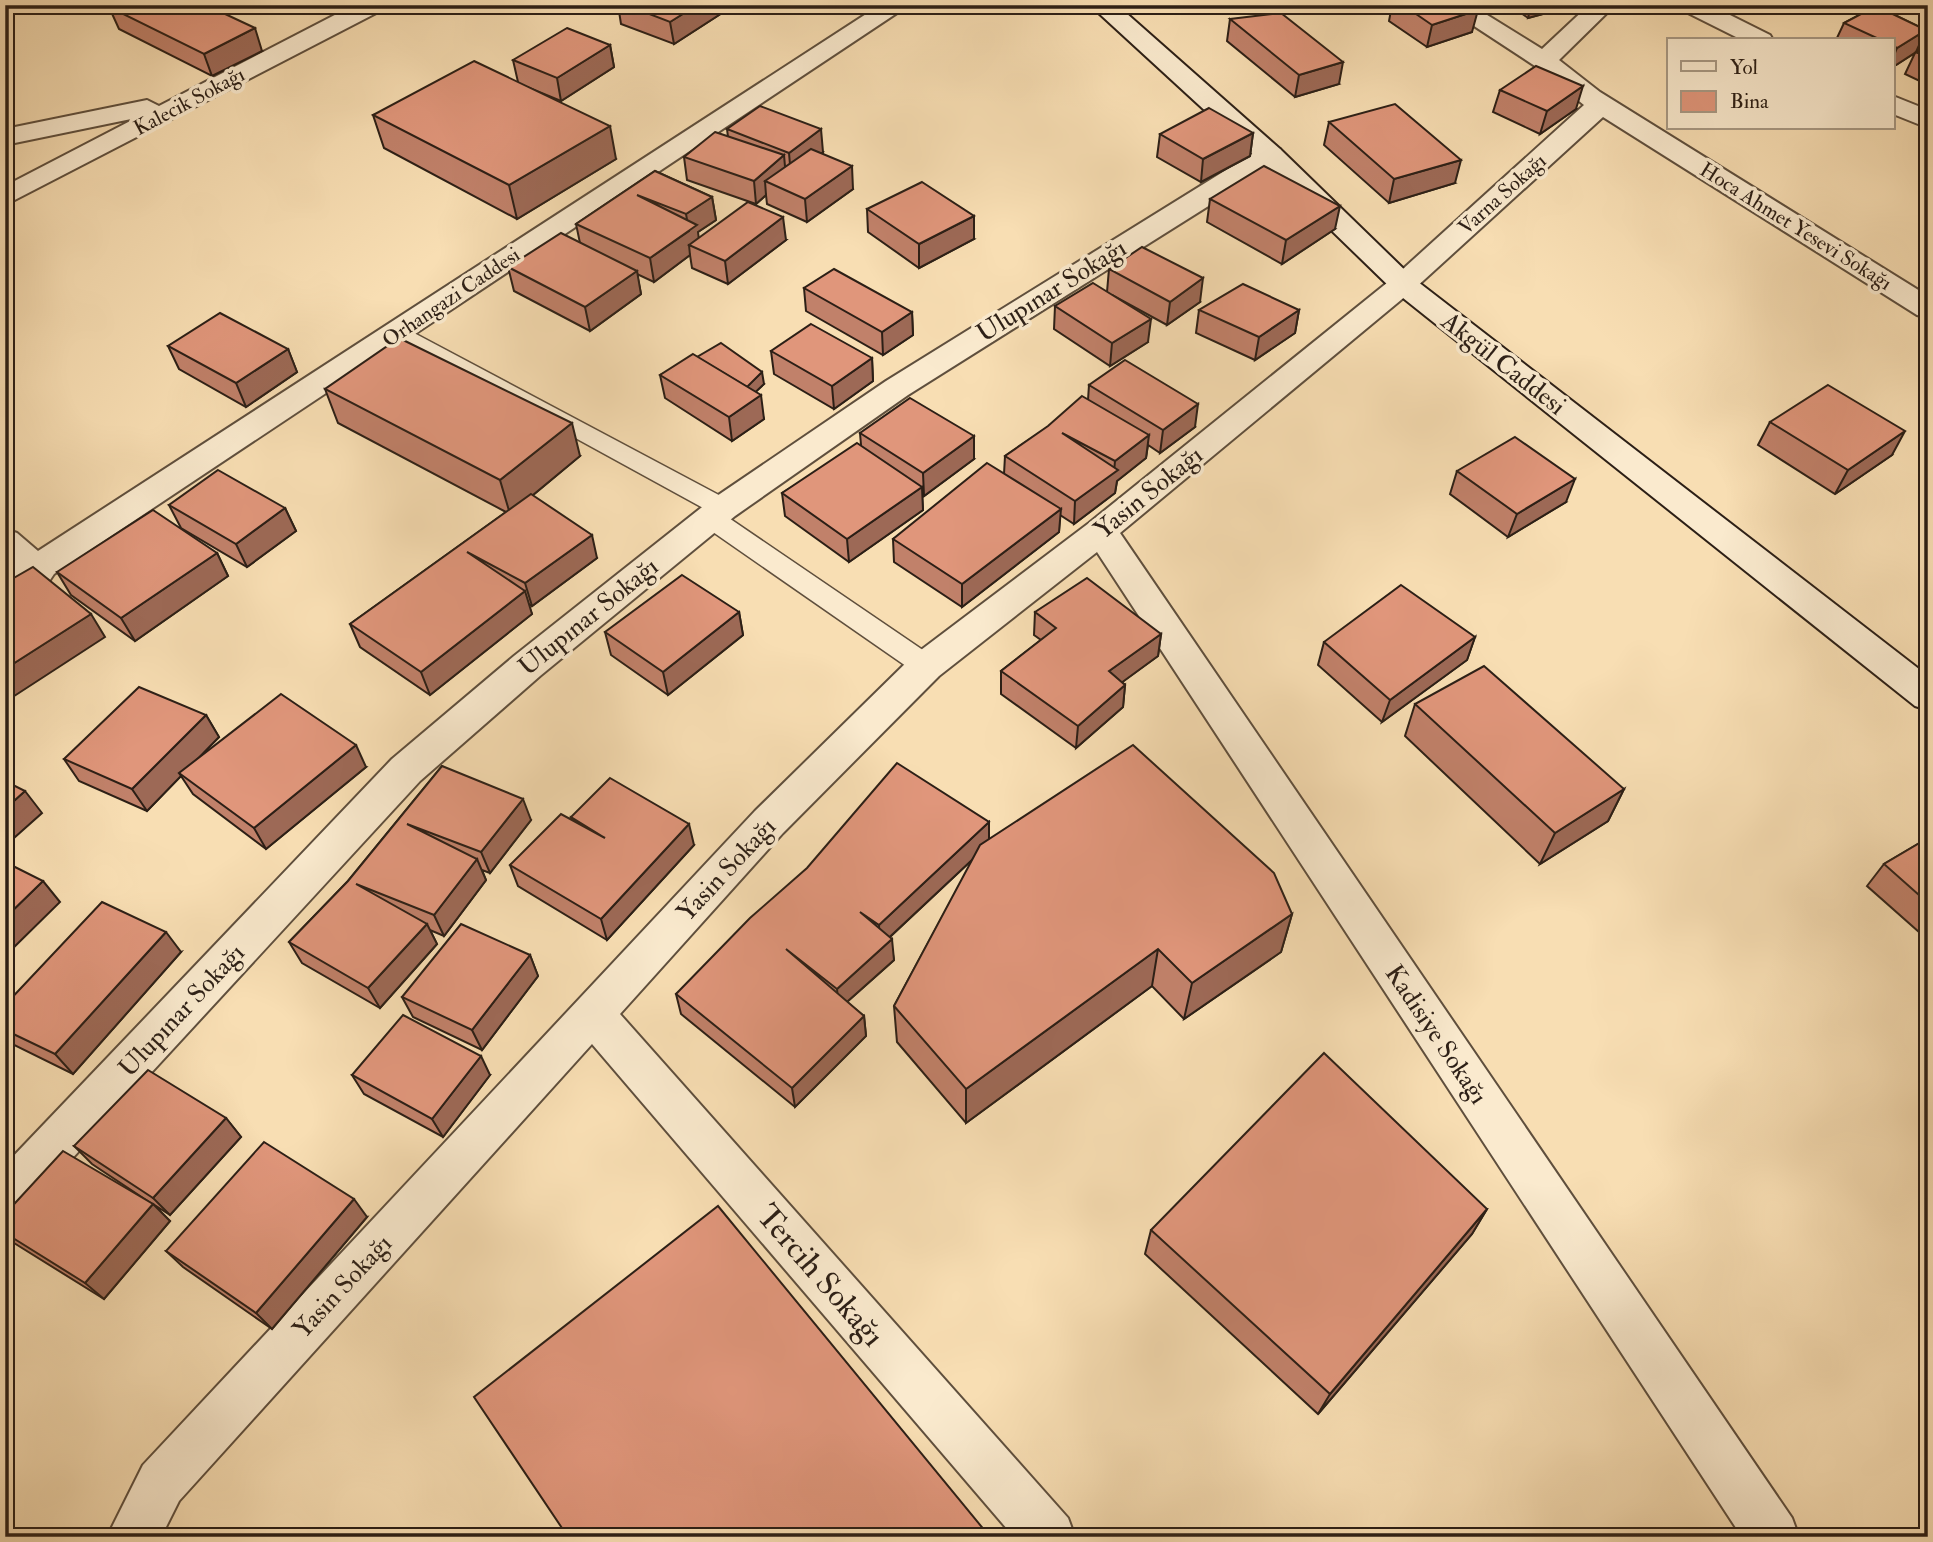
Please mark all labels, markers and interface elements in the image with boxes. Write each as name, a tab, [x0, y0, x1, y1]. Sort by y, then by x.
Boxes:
legend	[1667, 38, 1895, 130]
text: Yol	[1730, 54, 1758, 81]
street label: Kalecik Sokağı	[129, 61, 250, 142]
text: Bina	[1730, 88, 1769, 115]
street label: Varna Sokağı	[1453, 147, 1552, 241]
street label: Hoca Ahmet Yesevi Sokağı	[1695, 156, 1897, 297]
street label: Ulupınar Sokağı	[971, 232, 1133, 350]
street label: Orhangazi Caddesi	[377, 241, 526, 354]
street label: Akgül Caddesi	[1434, 305, 1572, 422]
street label: Yasin Sokağı	[1088, 439, 1209, 546]
street label: Ulupınar Sokağı	[512, 551, 666, 684]
street label: Yasin Sokağı	[671, 811, 783, 928]
street label: Ulupınar Sokağı	[112, 937, 252, 1085]
street label: Kadisiye Sokağı	[1378, 959, 1495, 1110]
street label: Tercih Sokağı	[748, 1196, 893, 1355]
street label: Yasin Sokağı	[287, 1228, 399, 1345]

